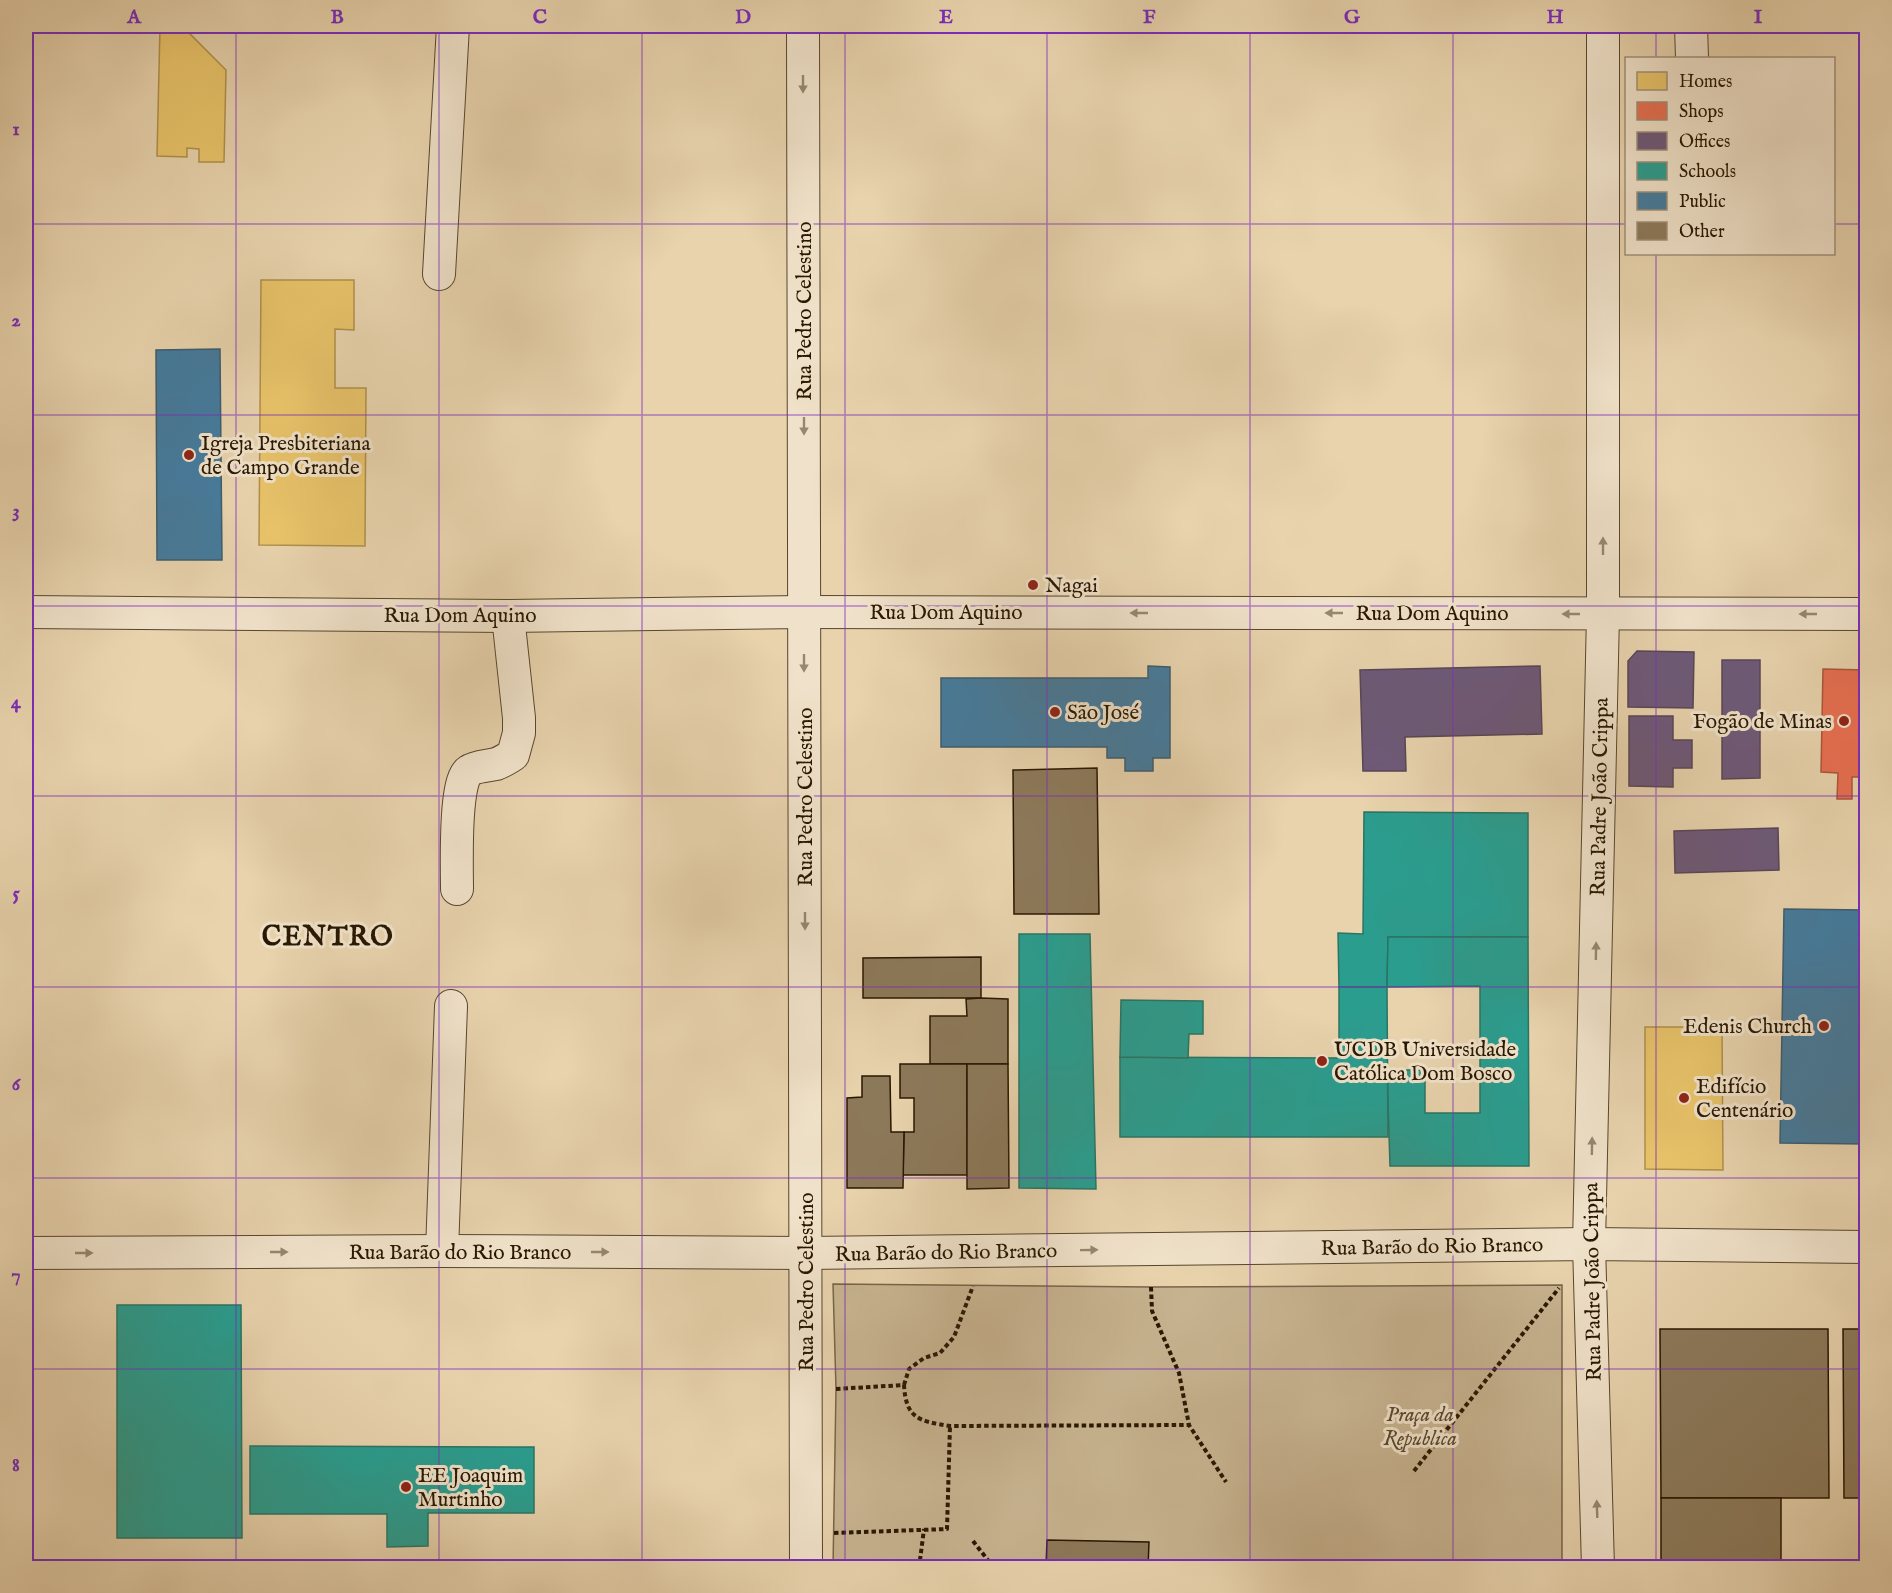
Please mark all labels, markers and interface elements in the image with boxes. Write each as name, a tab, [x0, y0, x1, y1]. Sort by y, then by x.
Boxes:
text: A	[126, 5, 142, 30]
text: B	[330, 5, 344, 30]
text: C	[533, 5, 547, 30]
text: D	[735, 5, 751, 30]
text: E	[939, 5, 953, 30]
text: F	[1143, 5, 1156, 30]
text: G	[1344, 5, 1361, 30]
text: H	[1546, 5, 1564, 30]
text: I	[1754, 5, 1763, 30]
legend	[1625, 57, 1835, 255]
text: Homes	[1679, 71, 1732, 94]
one-way arrow	[798, 74, 808, 93]
text: Shops	[1679, 101, 1724, 124]
text: 1	[12, 117, 20, 142]
text: Offices	[1679, 131, 1730, 154]
text: Schools	[1679, 161, 1736, 184]
text: Public	[1679, 191, 1726, 214]
street label: Rua Pedro Celestino	[792, 221, 819, 401]
text: Other	[1679, 221, 1725, 244]
text: 2	[11, 308, 21, 333]
one-way arrow	[799, 416, 809, 435]
place label: Igreja Presbiteriana de Campo Grande	[201, 431, 371, 482]
marker: Igreja Presbiteriana de Campo Grande	[182, 448, 196, 462]
text: 3	[12, 499, 20, 524]
one-way arrow	[1598, 537, 1608, 556]
place label: Nagai	[1045, 573, 1098, 600]
marker: Nagai	[1026, 578, 1040, 592]
street label: Rua Dom Aquino	[870, 600, 1023, 627]
street label: Rua Dom Aquino	[1356, 601, 1509, 628]
street label: Rua Dom Aquino	[384, 603, 537, 630]
one-way arrow	[1130, 608, 1149, 618]
one-way arrow	[1325, 608, 1344, 618]
one-way arrow	[1562, 609, 1581, 619]
one-way arrow	[1799, 609, 1818, 619]
one-way arrow	[799, 653, 809, 672]
text: 4	[11, 690, 22, 715]
street label: Rua Padre João Crippa	[1585, 696, 1616, 897]
place label: São José	[1067, 700, 1139, 727]
marker: São José	[1048, 705, 1062, 719]
street label: Rua Pedro Celestino	[793, 707, 820, 887]
place label: Fogão de Minas	[1693, 709, 1832, 736]
marker: Fogão de Minas	[1837, 714, 1851, 728]
text: 5	[12, 881, 20, 906]
one-way arrow	[800, 911, 810, 930]
district label: CENTRO	[262, 921, 394, 955]
one-way arrow	[1591, 942, 1601, 961]
place label: Edenis Church	[1683, 1014, 1812, 1041]
marker: Edenis Church	[1817, 1019, 1831, 1033]
place label: UCDB Universidade Católica Dom Bosco	[1334, 1037, 1517, 1088]
marker: UCDB Universidade Católica Dom Bosco	[1315, 1054, 1329, 1068]
text: 6	[12, 1072, 22, 1097]
place label: Edifício Centenário	[1696, 1074, 1793, 1125]
marker: Edifício Centenário	[1677, 1091, 1691, 1105]
one-way arrow	[1587, 1137, 1596, 1156]
street label: Rua Padre João Crippa	[1578, 1181, 1609, 1382]
street label: Rua Pedro Celestino	[794, 1192, 821, 1372]
street label: Rua Barão do Rio Branco	[1320, 1232, 1544, 1263]
street label: Rua Barão do Rio Branco	[834, 1238, 1058, 1269]
street label: Rua Barão do Rio Branco	[349, 1240, 571, 1267]
one-way arrow	[1079, 1245, 1098, 1255]
one-way arrow	[269, 1247, 288, 1257]
one-way arrow	[590, 1247, 609, 1257]
one-way arrow	[74, 1248, 93, 1258]
text: 7	[11, 1263, 21, 1288]
park label: Praça da Republica	[1383, 1402, 1457, 1453]
text: 8	[12, 1453, 20, 1478]
place label: EE Joaquim Murtinho	[418, 1463, 523, 1514]
marker: EE Joaquim Murtinho	[399, 1480, 413, 1494]
one-way arrow	[1592, 1500, 1601, 1519]

